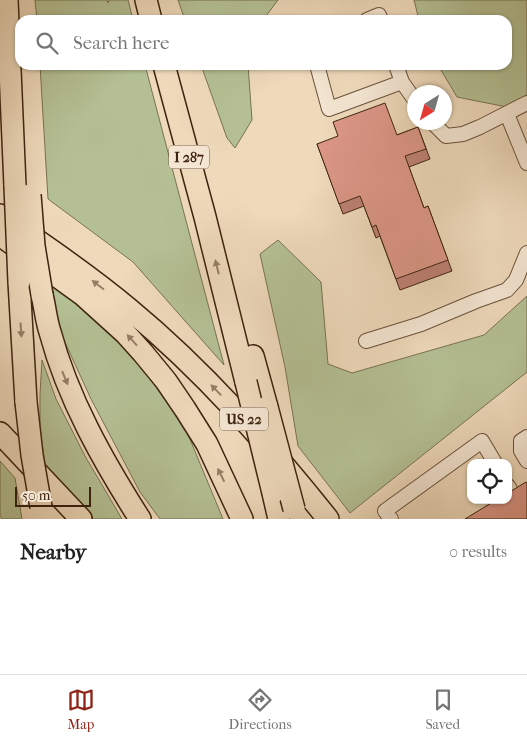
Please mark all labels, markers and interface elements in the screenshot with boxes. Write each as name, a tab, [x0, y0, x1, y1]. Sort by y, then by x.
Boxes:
search box	[15, 15, 512, 70]
icon: search	[33, 29, 61, 57]
text: Search here	[73, 32, 169, 54]
north arrow	[407, 85, 452, 130]
road number: I 287	[169, 146, 209, 168]
one-way arrow	[213, 260, 221, 275]
one-way arrow	[91, 280, 105, 290]
one-way arrow	[18, 323, 26, 339]
one-way arrow	[126, 334, 137, 347]
one-way arrow	[62, 371, 70, 385]
one-way arrow	[210, 384, 222, 396]
road number: US 22	[220, 408, 268, 430]
map controls	[467, 459, 512, 504]
button: locate	[467, 459, 512, 504]
one-way arrow	[217, 468, 225, 482]
scale bar	[15, 484, 91, 507]
text: 50 m	[22, 487, 50, 504]
text: Nearby	[20, 540, 86, 564]
text: 0 results	[449, 542, 507, 561]
tab: Map	[67, 686, 95, 733]
tab: Directions	[229, 686, 292, 733]
tab: Saved	[425, 686, 460, 733]

